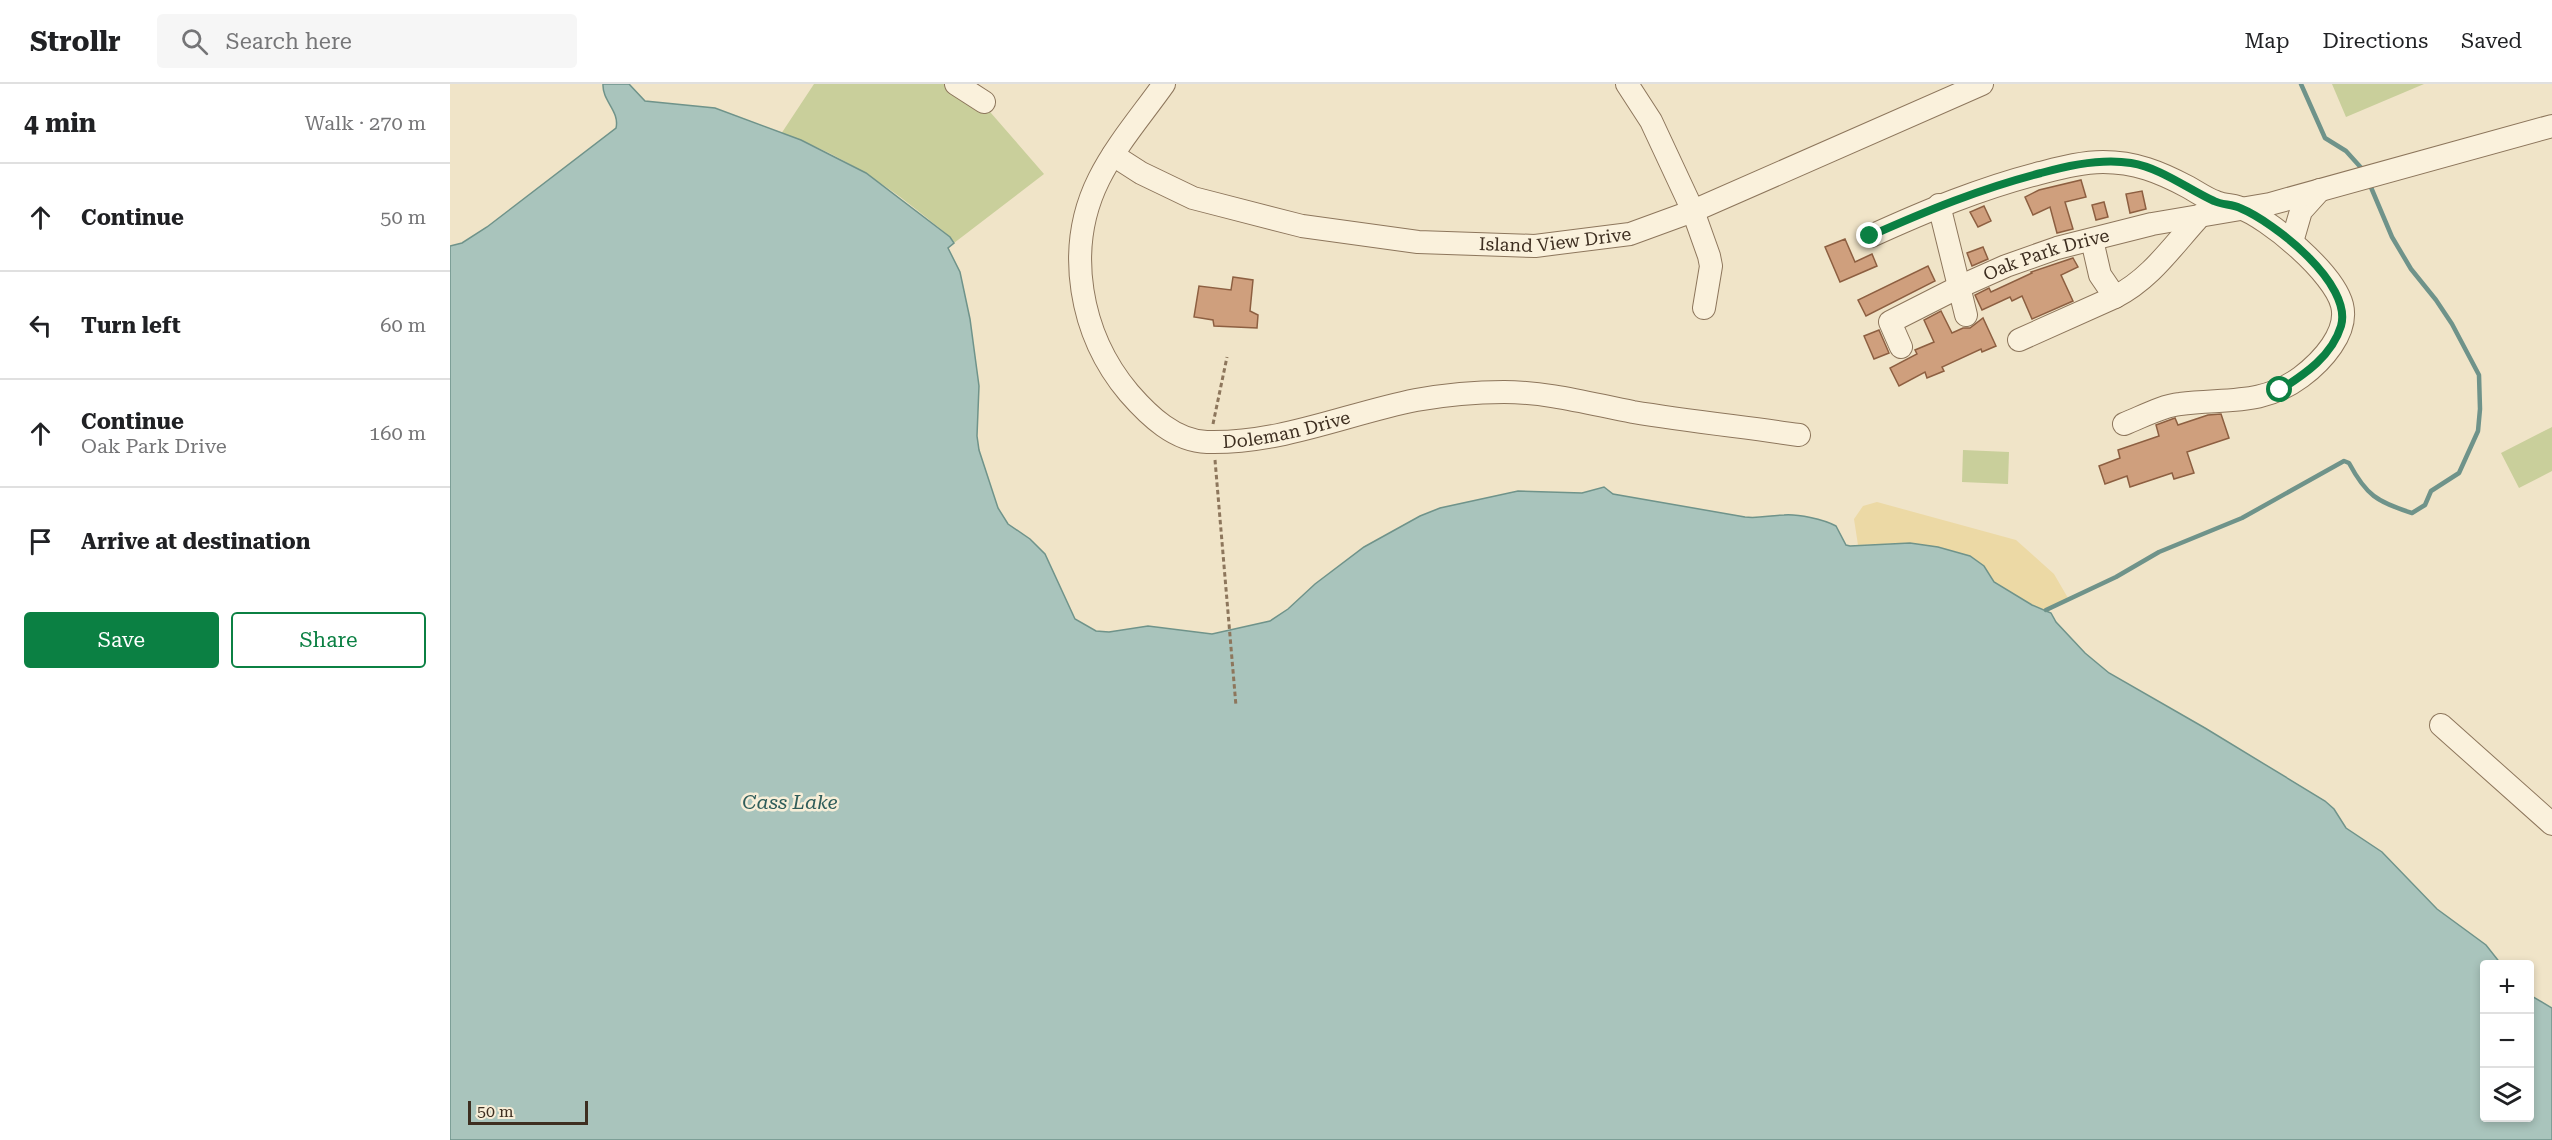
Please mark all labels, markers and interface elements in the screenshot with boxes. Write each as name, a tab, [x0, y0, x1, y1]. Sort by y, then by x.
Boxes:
search box	[157, 14, 577, 68]
text: Strollr	[30, 25, 121, 58]
icon: search	[178, 25, 211, 58]
text: Search here	[226, 29, 352, 54]
text: Map	[2245, 29, 2289, 53]
text: Directions	[2322, 29, 2428, 53]
text: Saved	[2461, 29, 2522, 53]
text: 4 min	[24, 108, 96, 138]
text: Walk · 270 m	[305, 111, 426, 135]
icon: ahead	[24, 201, 57, 234]
text: Continue	[81, 205, 184, 230]
text: 50 m	[380, 205, 426, 229]
route end	[1856, 222, 1882, 248]
street label: Island View Drive	[1479, 223, 1632, 256]
street label: Oak Park Drive	[1980, 224, 2111, 285]
icon: left	[24, 309, 57, 342]
text: Turn left	[81, 313, 181, 338]
text: 60 m	[380, 313, 426, 337]
route start	[2266, 376, 2292, 402]
street label: Doleman Drive	[1222, 406, 1353, 452]
text: Continue	[81, 409, 184, 434]
icon: ahead	[24, 417, 57, 450]
text: 160 m	[369, 421, 426, 445]
text: Oak Park Drive	[81, 434, 227, 458]
icon: arrive	[24, 525, 57, 558]
text: Arrive at destination	[81, 529, 310, 554]
button: Save	[24, 612, 219, 668]
button: Share	[231, 612, 426, 668]
water label: Cass Lake	[742, 790, 838, 814]
map controls	[2480, 960, 2534, 1122]
button: +	[2480, 960, 2534, 1014]
button: −	[2480, 1014, 2534, 1068]
button: layers	[2480, 1068, 2534, 1122]
scale bar	[468, 1098, 588, 1126]
text: 50 m	[477, 1102, 514, 1121]

